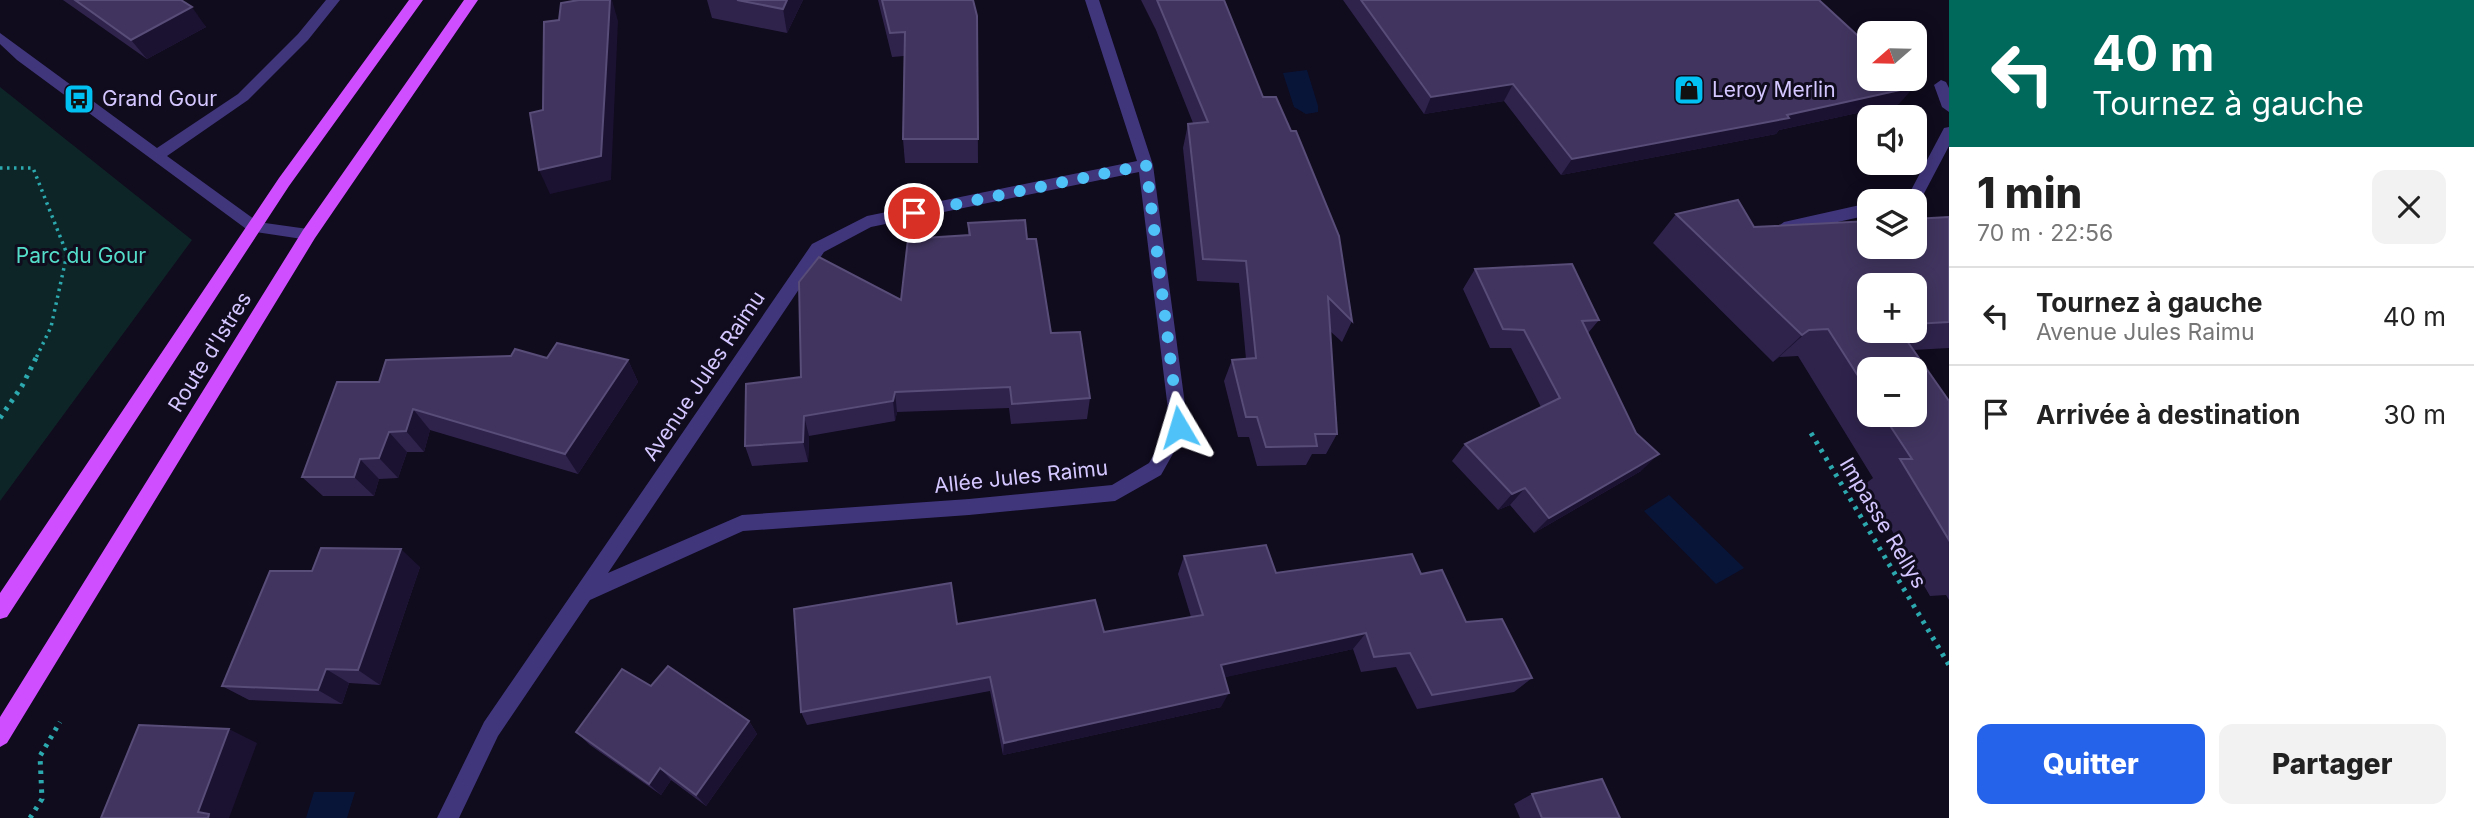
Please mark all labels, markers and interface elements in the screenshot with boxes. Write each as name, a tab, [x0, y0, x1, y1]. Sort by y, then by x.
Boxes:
north arrow	[1857, 21, 1927, 91]
map controls	[1857, 21, 1927, 427]
text: 40 m	[2092, 24, 2215, 83]
icon: left	[1977, 28, 2068, 119]
shop icon: Leroy Merlin	[1672, 73, 1706, 107]
place label: Leroy Merlin	[1712, 77, 1836, 102]
bus stop icon: Grand Gour	[62, 82, 96, 116]
text: Tournez à gauche	[2092, 84, 2364, 123]
place label: Grand Gour	[102, 86, 217, 111]
button: sound	[1857, 105, 1927, 175]
text: 1 min	[1977, 167, 2082, 218]
button: close	[2372, 170, 2446, 244]
pin	[884, 183, 944, 243]
button: layers	[1857, 189, 1927, 259]
icon: arrive	[895, 194, 933, 232]
text: 70 m · 22:56	[1977, 219, 2113, 247]
park label: Parc du Gour	[16, 243, 146, 268]
button: +	[1857, 273, 1927, 343]
street label: Avenue Jules Raimu	[637, 286, 770, 465]
street label: Route d'Istres	[163, 287, 256, 416]
text: Tournez à gauche	[2036, 287, 2262, 318]
icon: left	[1977, 297, 2015, 335]
text: 40 m	[2383, 301, 2446, 332]
text: Avenue Jules Raimu	[2036, 318, 2255, 346]
button: −	[1857, 357, 1927, 427]
position arrow	[1142, 390, 1216, 464]
icon: arrive	[1977, 395, 2015, 433]
text: Arrivée à destination	[2036, 399, 2301, 430]
text: 30 m	[2383, 399, 2446, 430]
street label: Impasse Rellys	[1835, 453, 1932, 593]
street label: Allée Jules Raimu	[933, 455, 1109, 498]
button: Quitter	[1977, 724, 2205, 804]
button: Partager	[2219, 724, 2446, 804]

